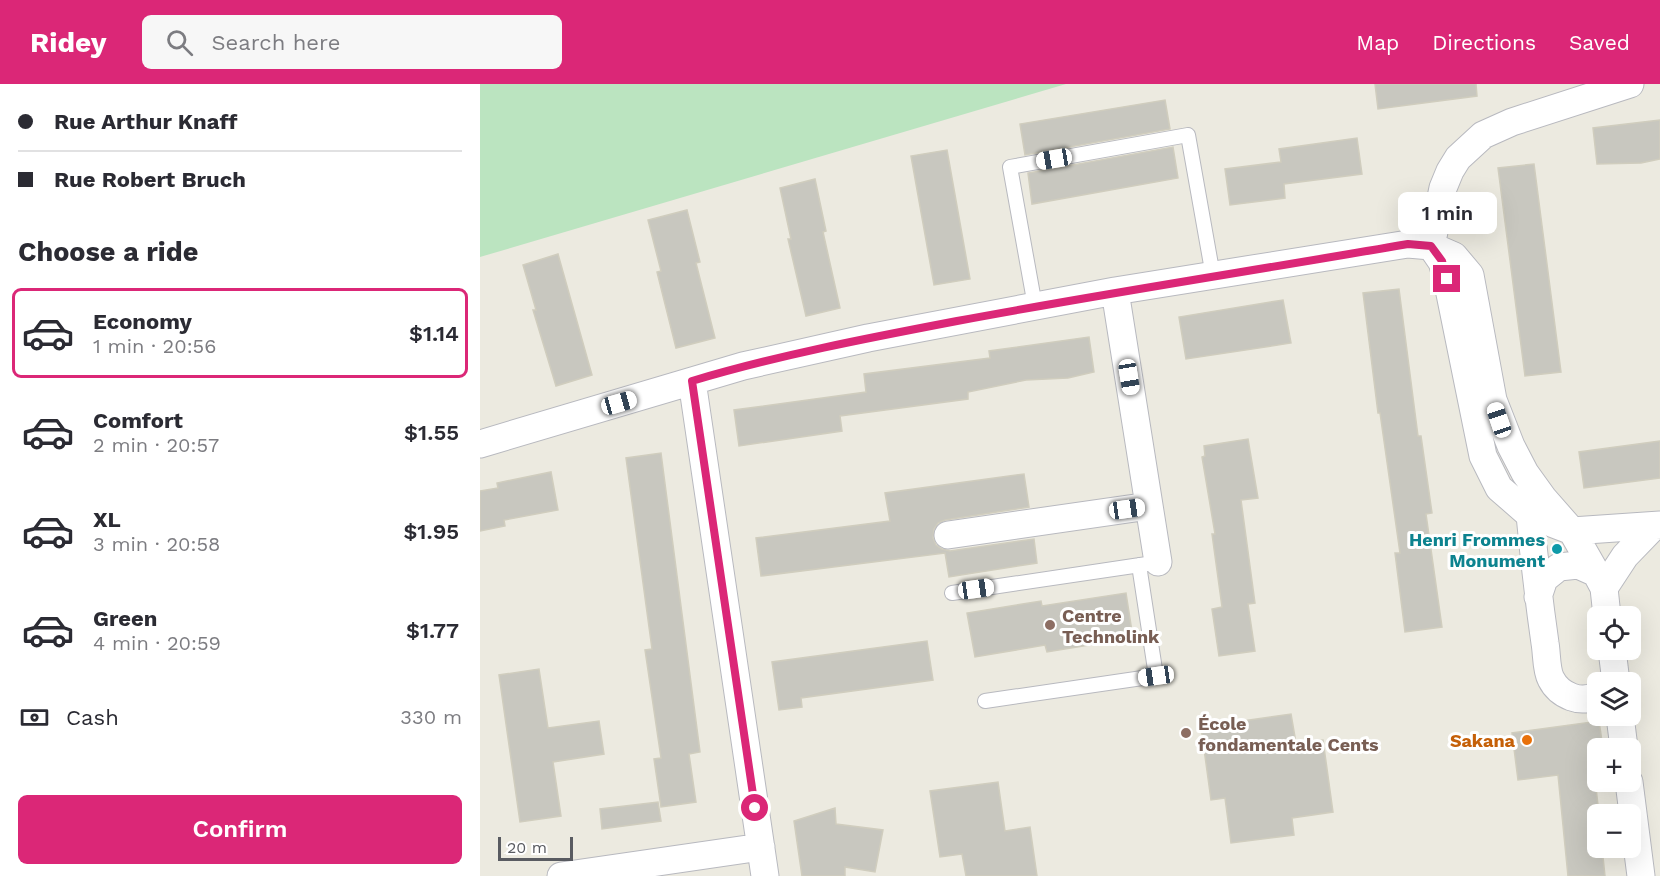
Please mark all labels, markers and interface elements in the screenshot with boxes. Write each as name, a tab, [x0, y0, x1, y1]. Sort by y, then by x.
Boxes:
search box	[142, 15, 562, 69]
text: Ridey	[30, 26, 106, 59]
icon: search	[163, 26, 196, 59]
text: Search here	[211, 30, 340, 55]
text: Map	[1356, 30, 1399, 55]
text: Directions	[1432, 30, 1536, 55]
text: Saved	[1569, 30, 1630, 55]
text: Rue Arthur Knaff	[54, 109, 237, 134]
car	[1035, 147, 1073, 171]
text: Rue Robert Bruch	[54, 167, 246, 192]
callout: 1 min	[1398, 192, 1496, 234]
text: 1 min	[1422, 201, 1473, 225]
text: Choose a ride	[18, 236, 198, 268]
route end	[1433, 265, 1460, 292]
icon: car	[21, 306, 75, 360]
text: Economy	[93, 309, 192, 334]
text: $1.14	[409, 321, 459, 346]
text: 1 min · 20:56	[93, 334, 216, 358]
car	[1117, 358, 1141, 396]
car	[599, 389, 639, 417]
car	[1485, 400, 1513, 440]
icon: car	[21, 405, 75, 459]
text: Comfort	[93, 408, 183, 433]
text: $1.55	[404, 420, 459, 445]
text: 2 min · 20:57	[93, 433, 219, 457]
car	[1108, 498, 1146, 520]
icon: car	[21, 504, 75, 558]
text: XL	[93, 507, 121, 532]
text: $1.95	[403, 519, 459, 544]
place label: Henri Frommes Monument	[1409, 529, 1545, 571]
text: 3 min · 20:58	[93, 532, 220, 556]
marker: Henri Frommes Monument	[1550, 542, 1564, 556]
car	[957, 578, 995, 600]
icon: car	[21, 603, 75, 657]
place label: Centre Technolink	[1062, 605, 1160, 647]
text: Green	[93, 606, 157, 631]
map controls	[1587, 606, 1641, 858]
button: locate	[1587, 606, 1641, 660]
text: $1.77	[406, 618, 459, 643]
marker: Centre Technolink	[1043, 618, 1057, 632]
text: 4 min · 20:59	[93, 631, 221, 655]
car	[1137, 665, 1175, 687]
button: layers	[1587, 672, 1641, 726]
icon: cash	[18, 701, 51, 734]
text: Cash	[66, 705, 119, 730]
text: 330 m	[400, 705, 462, 729]
place label: École fondamentale Cents	[1198, 713, 1379, 755]
marker: École fondamentale Cents	[1179, 726, 1193, 740]
place label: Sakana	[1450, 730, 1516, 751]
marker: Sakana	[1520, 733, 1534, 747]
button: +	[1587, 738, 1641, 792]
route start	[741, 794, 768, 821]
button: Confirm	[18, 795, 462, 864]
button: −	[1587, 804, 1641, 858]
scale bar	[498, 834, 573, 862]
text: 20 m	[507, 838, 547, 857]

